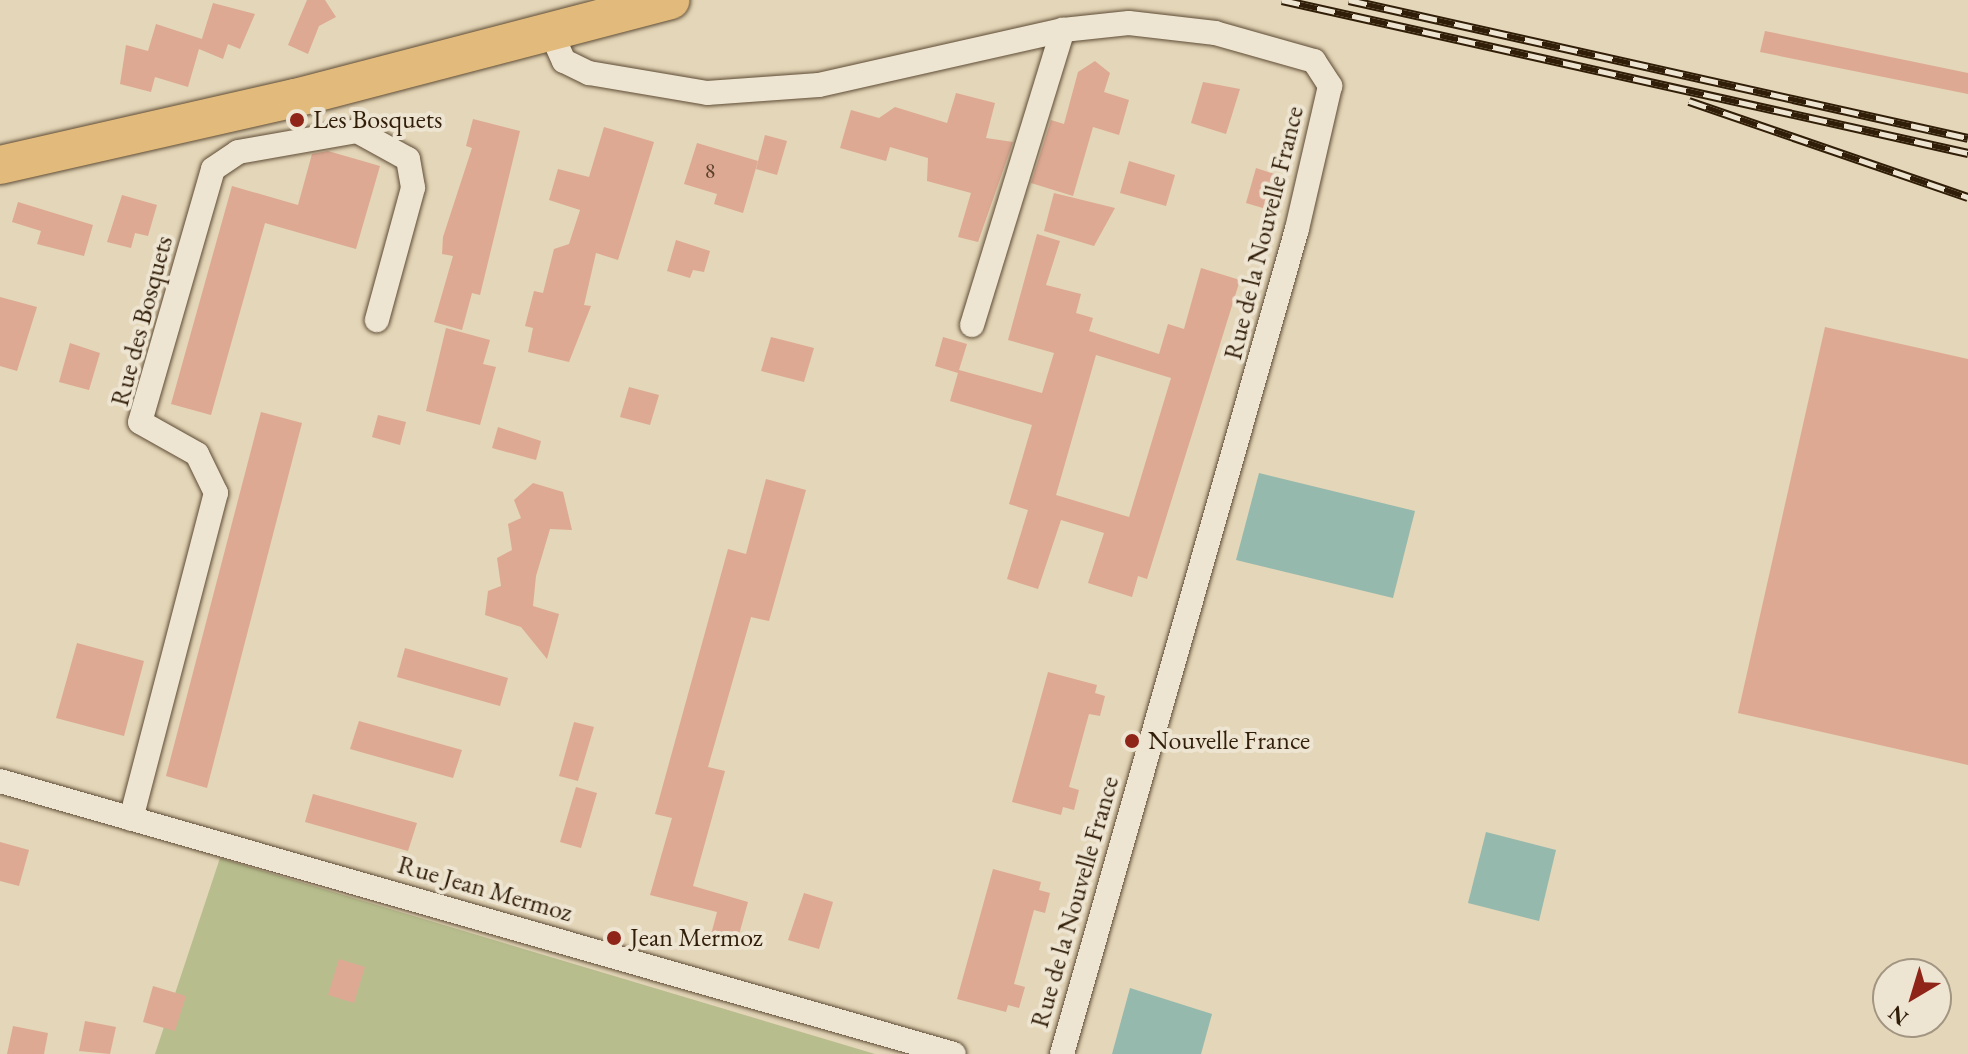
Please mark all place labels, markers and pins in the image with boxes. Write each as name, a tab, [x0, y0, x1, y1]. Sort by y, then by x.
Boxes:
place label: Les Bosquets	[313, 104, 442, 136]
marker: Les Bosquets	[288, 111, 306, 129]
place label: Nouvelle France	[1148, 725, 1310, 757]
marker: Nouvelle France	[1123, 732, 1141, 750]
place label: Jean Mermoz	[630, 922, 763, 954]
marker: Jean Mermoz	[605, 929, 623, 947]

